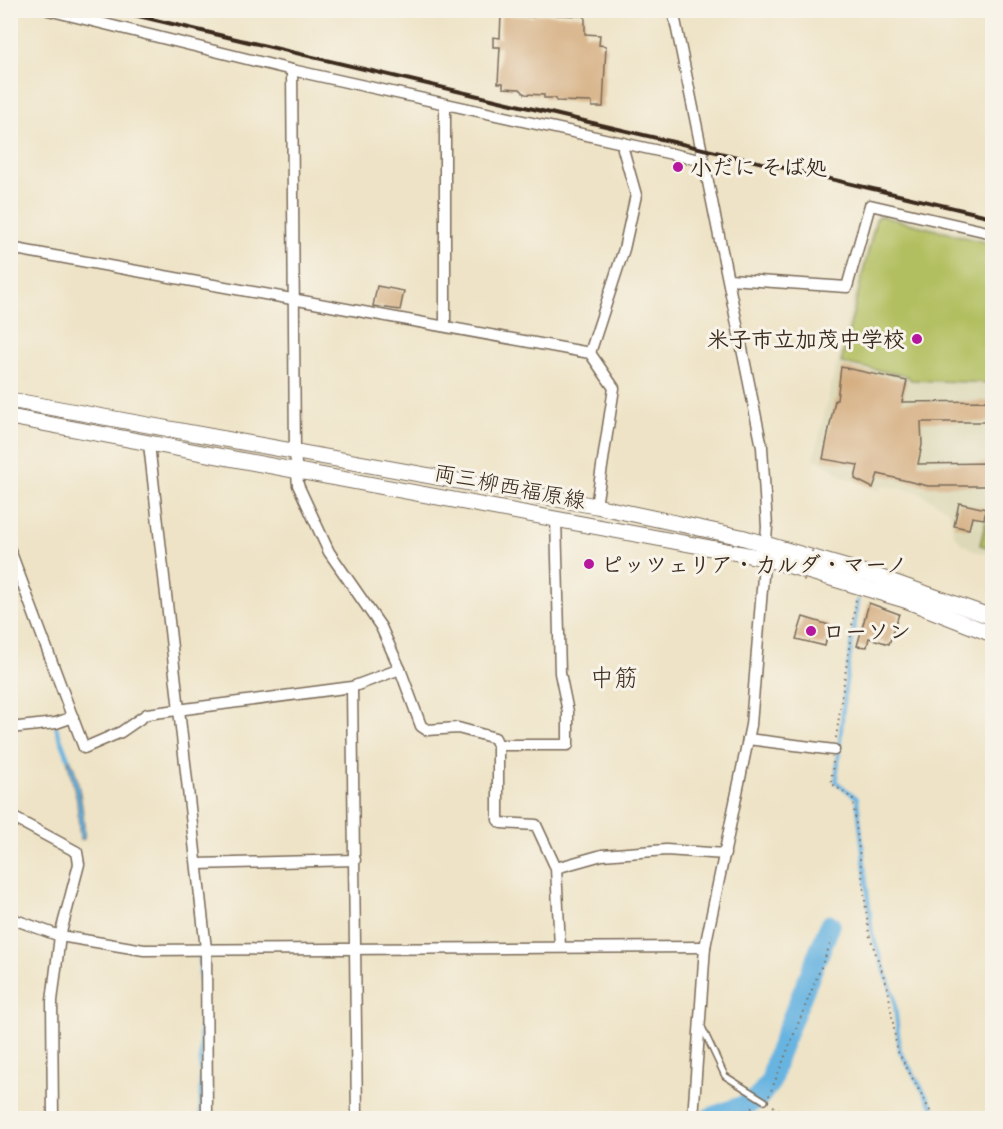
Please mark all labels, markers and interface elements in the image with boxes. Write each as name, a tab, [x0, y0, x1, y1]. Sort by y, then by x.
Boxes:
place label: 小だに そば処	[690, 154, 827, 181]
marker: 小だに そば処	[671, 160, 685, 174]
place label: 米子市立加茂中学校	[707, 326, 905, 353]
marker: 米子市立加茂中学校	[910, 332, 924, 346]
street label: 両三柳西福原線	[432, 459, 588, 514]
place label: ピッツェリア・カルダ・マーノ	[601, 551, 907, 578]
marker: ピッツェリア・カルダ・マーノ	[582, 557, 596, 571]
place label: ローソン	[823, 618, 911, 645]
marker: ローソン	[804, 624, 818, 638]
district label: 中筋	[590, 663, 638, 692]

